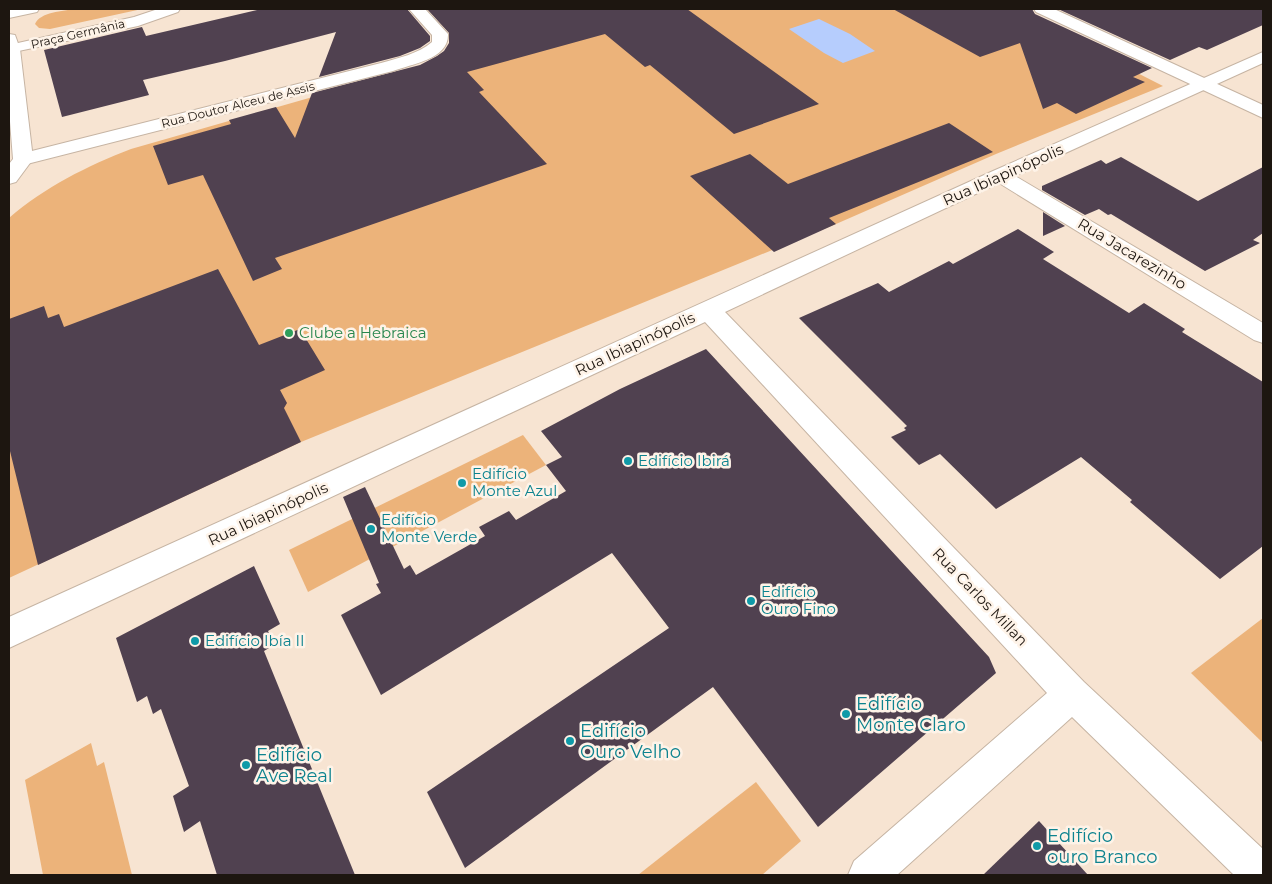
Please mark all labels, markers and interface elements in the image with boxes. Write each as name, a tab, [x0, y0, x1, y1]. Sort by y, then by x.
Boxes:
street label: Praça Germânia	[29, 15, 126, 52]
street label: Rua Doutor Alceu de Assis	[160, 78, 316, 131]
street label: Rua Ibiapinópolis	[940, 139, 1066, 210]
street label: Rua Jacarezinho	[1074, 214, 1190, 294]
street label: Rua Ibiapinópolis	[572, 307, 698, 380]
place label: Clube a Hebraica	[299, 323, 427, 342]
marker: Clube a Hebraica	[283, 327, 295, 339]
place label: Edifício Ibirá	[638, 451, 730, 470]
marker: Edifício Ibirá	[622, 455, 634, 467]
place label: Edifício Monte Azul	[472, 464, 557, 500]
street label: Rua Ibiapinópolis	[205, 477, 331, 550]
marker: Edifício Monte Azul	[456, 477, 468, 489]
place label: Edifício Monte Verde	[381, 510, 477, 546]
marker: Edifício Monte Verde	[365, 523, 377, 535]
street label: Rua Carlos Millan	[929, 544, 1032, 650]
place label: Edifício Ouro Fino	[761, 582, 836, 618]
marker: Edifício Ouro Fino	[745, 595, 757, 607]
place label: Edifício Ibía II	[205, 631, 305, 650]
marker: Edifício Ibía II	[189, 635, 201, 647]
place label: Edifício Monte Claro	[856, 693, 966, 736]
marker: Edifício Monte Claro	[840, 708, 852, 720]
place label: Edifício Ouro Velho	[580, 720, 681, 763]
marker: Edifício Ouro Velho	[564, 735, 576, 747]
place label: Edifício Ave Real	[256, 744, 333, 787]
marker: Edifício Ave Real	[240, 759, 252, 771]
place label: Edifício ouro Branco	[1047, 825, 1157, 868]
marker: Edifício ouro Branco	[1031, 840, 1043, 852]

